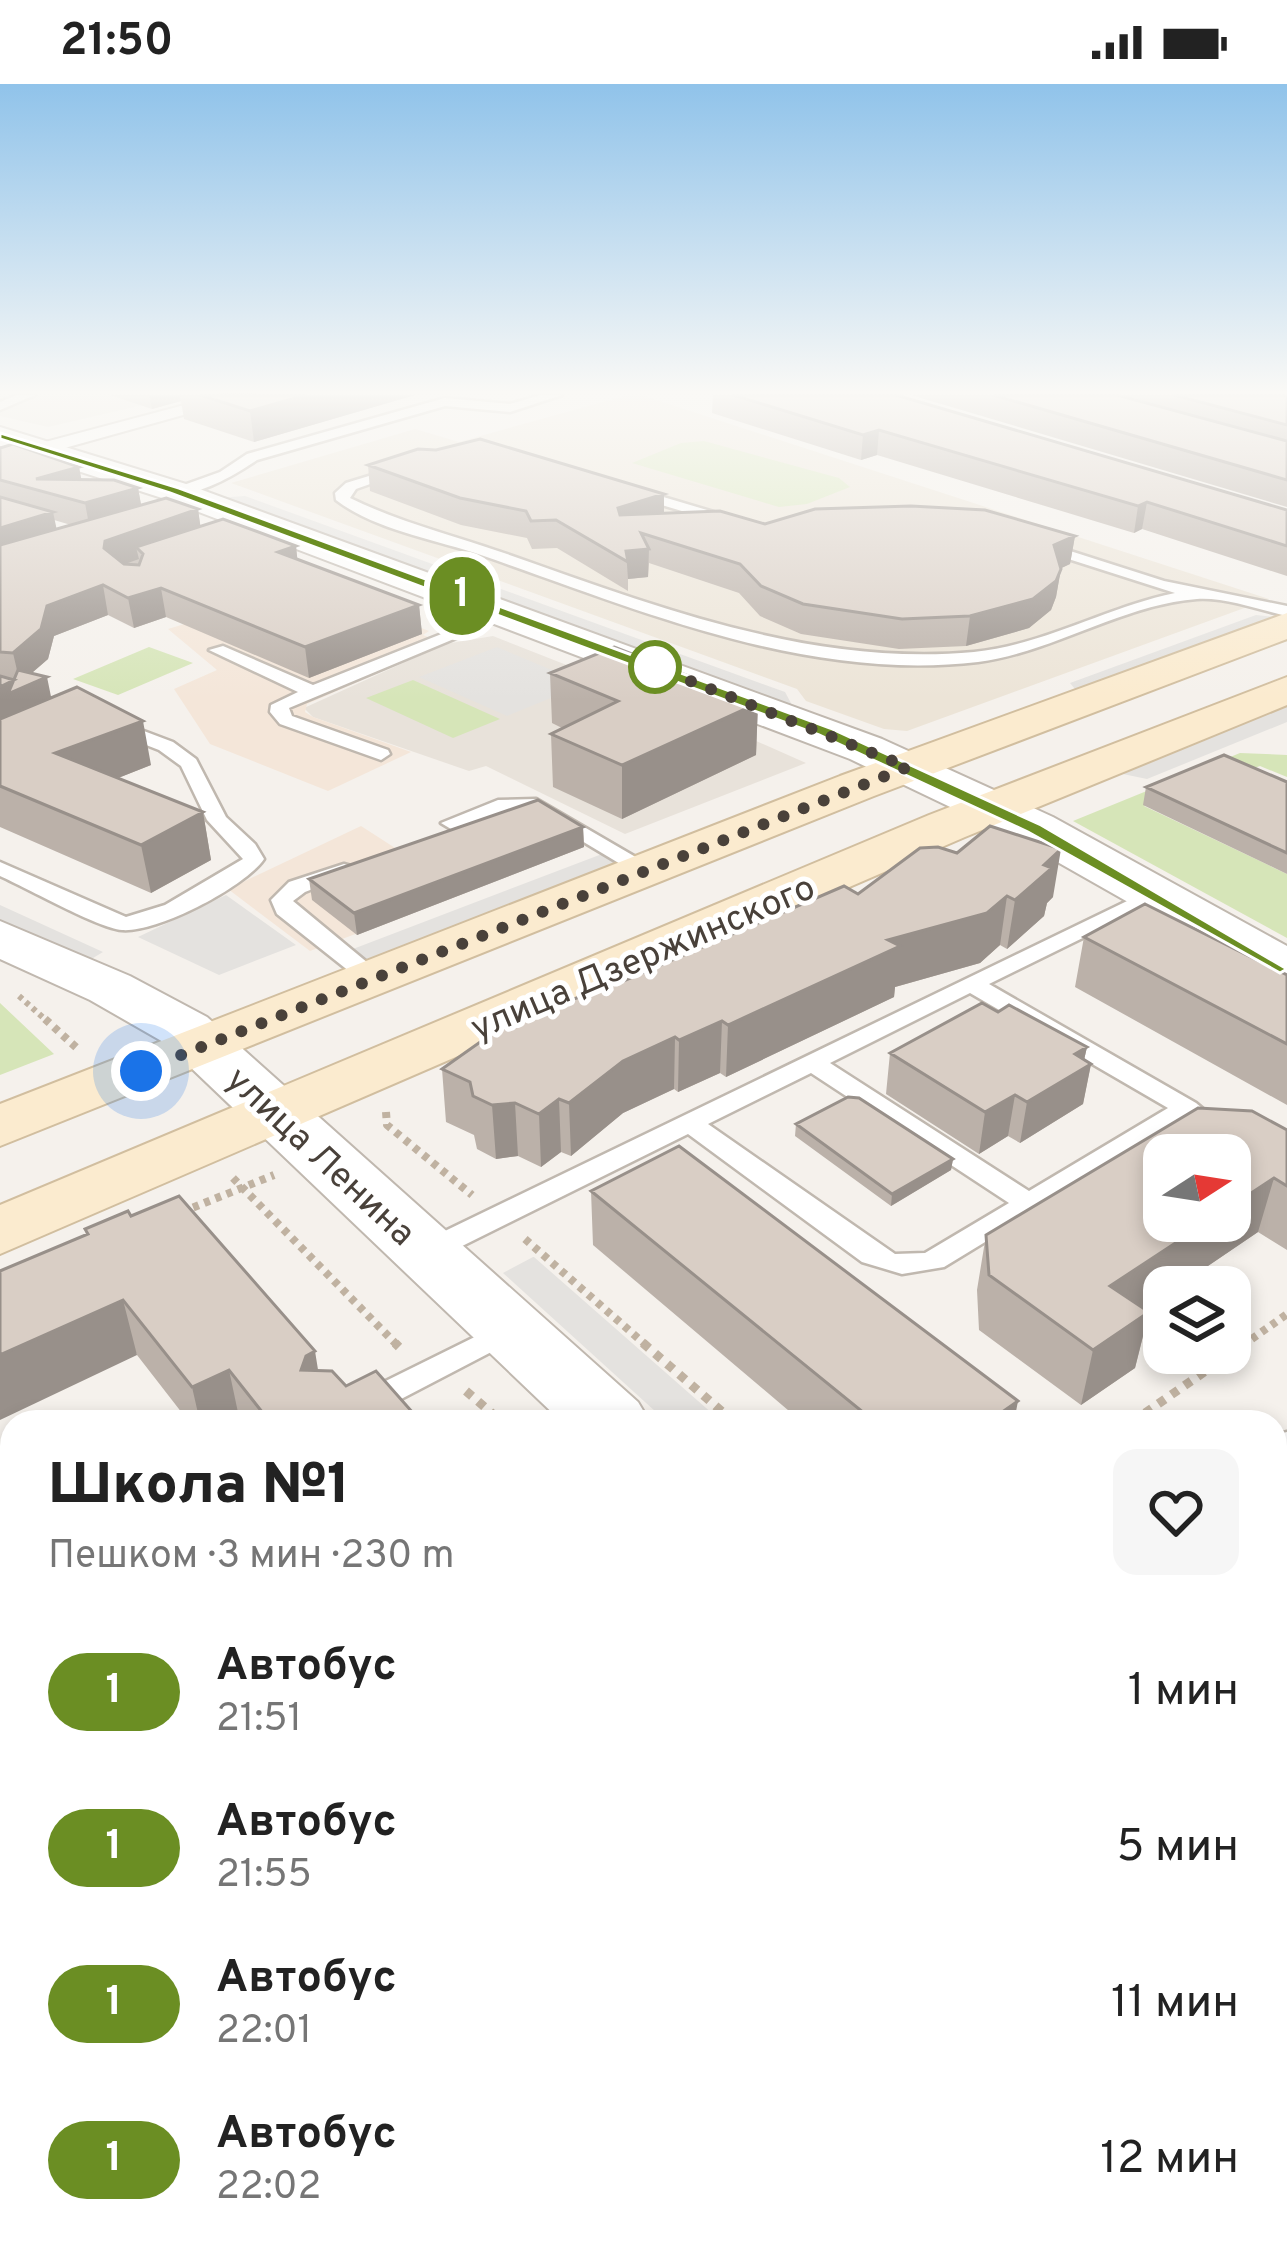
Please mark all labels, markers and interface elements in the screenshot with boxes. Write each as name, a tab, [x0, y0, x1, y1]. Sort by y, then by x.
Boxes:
text: 21:50	[60, 14, 173, 71]
line badge: 1	[423, 557, 501, 635]
text: 1	[454, 569, 470, 622]
unlabelled marker	[630, 642, 680, 692]
street label: улица Дзержинского	[464, 866, 823, 1053]
your location	[111, 1041, 171, 1101]
street label: улица Ленина	[215, 1058, 424, 1258]
north arrow	[1143, 1134, 1251, 1242]
map controls	[1143, 1134, 1251, 1374]
button: layers	[1143, 1266, 1251, 1374]
button: heart	[1113, 1449, 1239, 1575]
text: Школа №1	[48, 1452, 350, 1524]
text: Пешком · 3 мин · 230 m	[48, 1533, 455, 1582]
text: Автобус	[216, 1639, 397, 1696]
text: 1 мин	[1128, 1664, 1239, 1721]
text: 1	[106, 1665, 122, 1718]
text: 21:51	[216, 1696, 302, 1745]
text: Автобус	[216, 1795, 397, 1852]
text: 5 мин	[1117, 1820, 1239, 1877]
text: 1	[106, 1821, 122, 1874]
text: 21:55	[216, 1852, 312, 1901]
text: Автобус	[216, 1951, 397, 2008]
text: 11 мин	[1111, 1976, 1239, 2033]
text: 1	[106, 1977, 122, 2030]
text: 22:01	[216, 2008, 312, 2057]
text: Автобус	[216, 2107, 397, 2164]
text: 12 мин	[1100, 2132, 1239, 2189]
text: 1	[106, 2133, 122, 2186]
text: 22:02	[216, 2164, 321, 2213]

